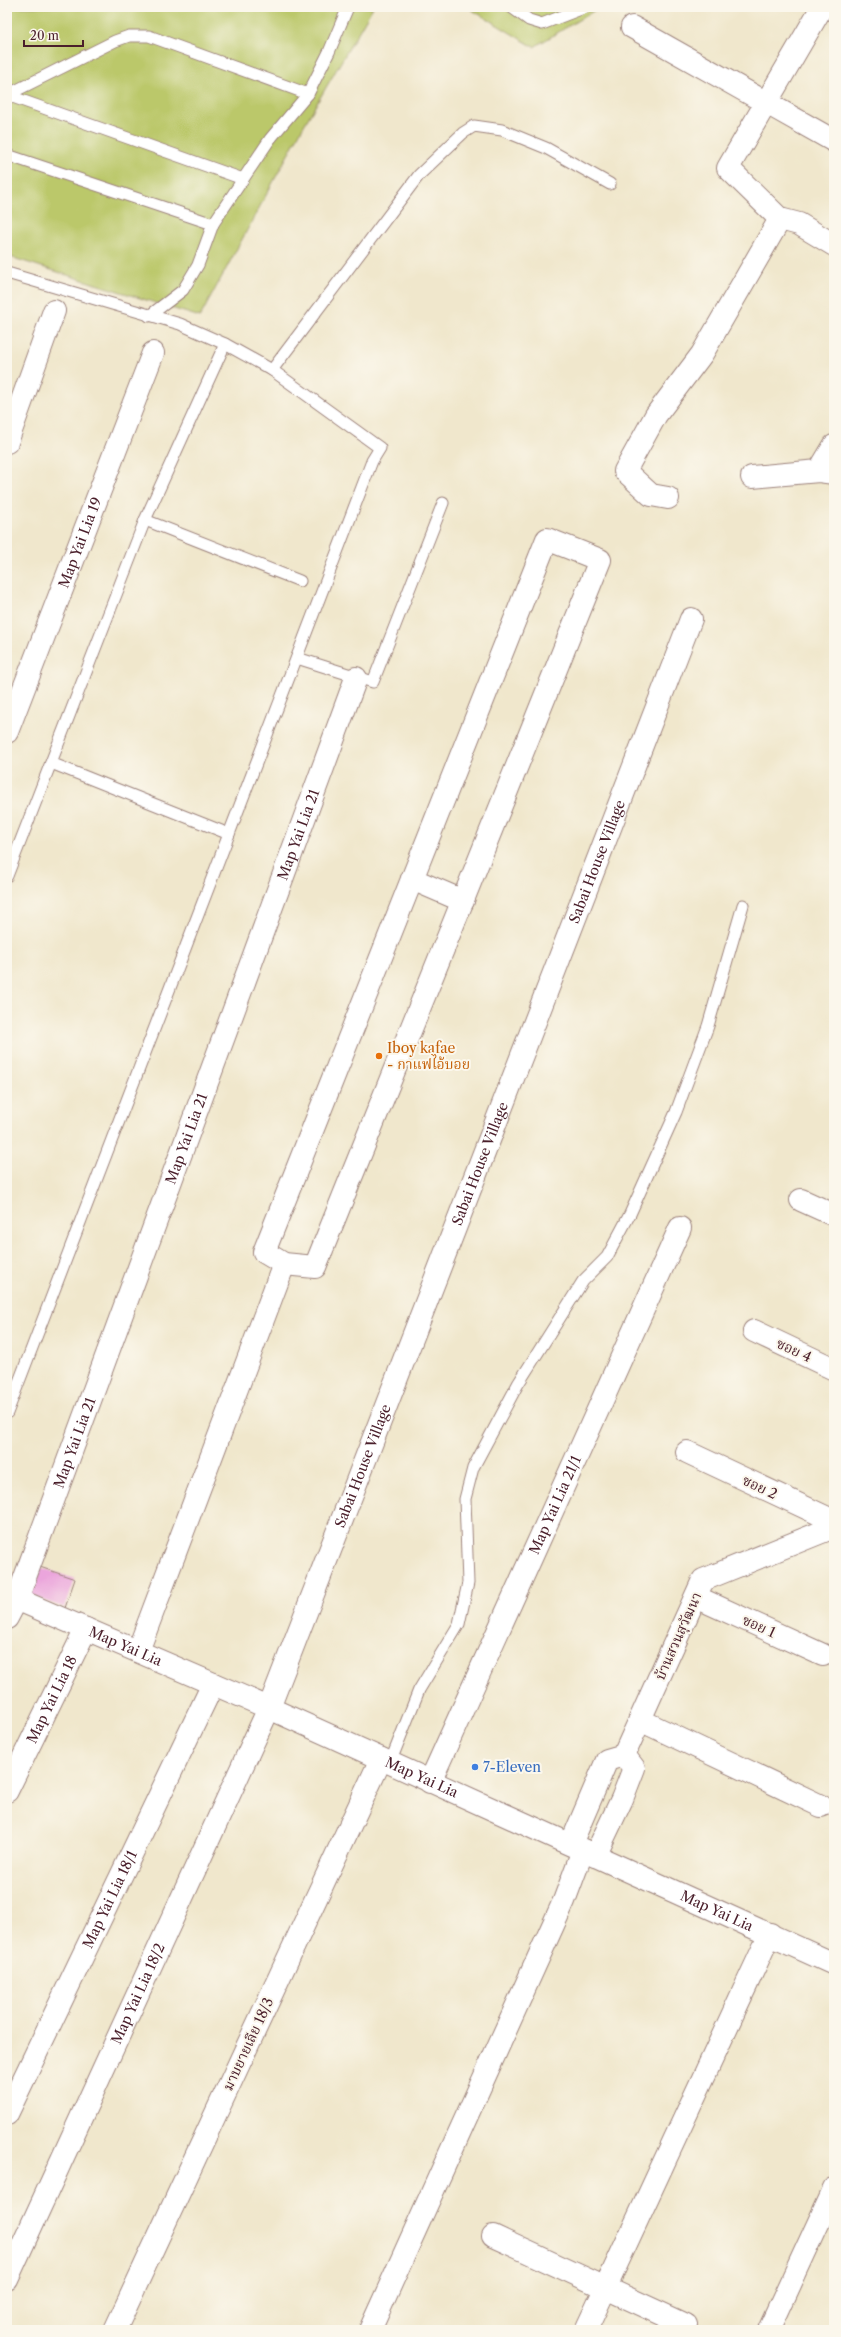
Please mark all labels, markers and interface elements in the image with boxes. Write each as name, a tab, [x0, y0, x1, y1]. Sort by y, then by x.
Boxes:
scale bar	[24, 22, 83, 48]
text: 20 m	[30, 28, 59, 43]
street label: Map Yai Lia 19	[54, 495, 106, 590]
street label: Map Yai Lia 21	[273, 787, 323, 883]
street label: Sabai House Village	[565, 797, 629, 926]
place label: Iboy kafae - กาแฟไอ้บอย	[387, 1039, 470, 1073]
marker: Iboy kafae - กาแฟไอ้บอย	[374, 1051, 384, 1061]
street label: Map Yai Lia 21	[161, 1091, 211, 1187]
street label: Sabai House Village	[448, 1099, 512, 1228]
street label: ซอย 4	[774, 1334, 814, 1366]
street label: Map Yai Lia 21	[50, 1395, 100, 1491]
street label: Sabai House Village	[331, 1401, 395, 1530]
street label: Map Yai Lia 21/1	[525, 1453, 585, 1557]
street label: ซอย 2	[740, 1471, 780, 1503]
street label: บ้านสวนสุวัฒนา	[651, 1589, 705, 1683]
street label: ซอย 1	[740, 1611, 779, 1642]
street label: Map Yai Lia	[86, 1622, 165, 1670]
street label: Map Yai Lia 18	[23, 1652, 81, 1746]
street label: Map Yai Lia	[382, 1753, 462, 1802]
place label: 7-Eleven	[483, 1758, 541, 1776]
marker: 7-Eleven	[470, 1762, 480, 1772]
street label: Map Yai Lia 18/1	[79, 1847, 141, 1951]
street label: Map Yai Lia	[678, 1887, 757, 1935]
street label: Map Yai Lia 18/2	[107, 1940, 169, 2047]
street label: มาบยายเลีย 18/3	[219, 1995, 277, 2093]

